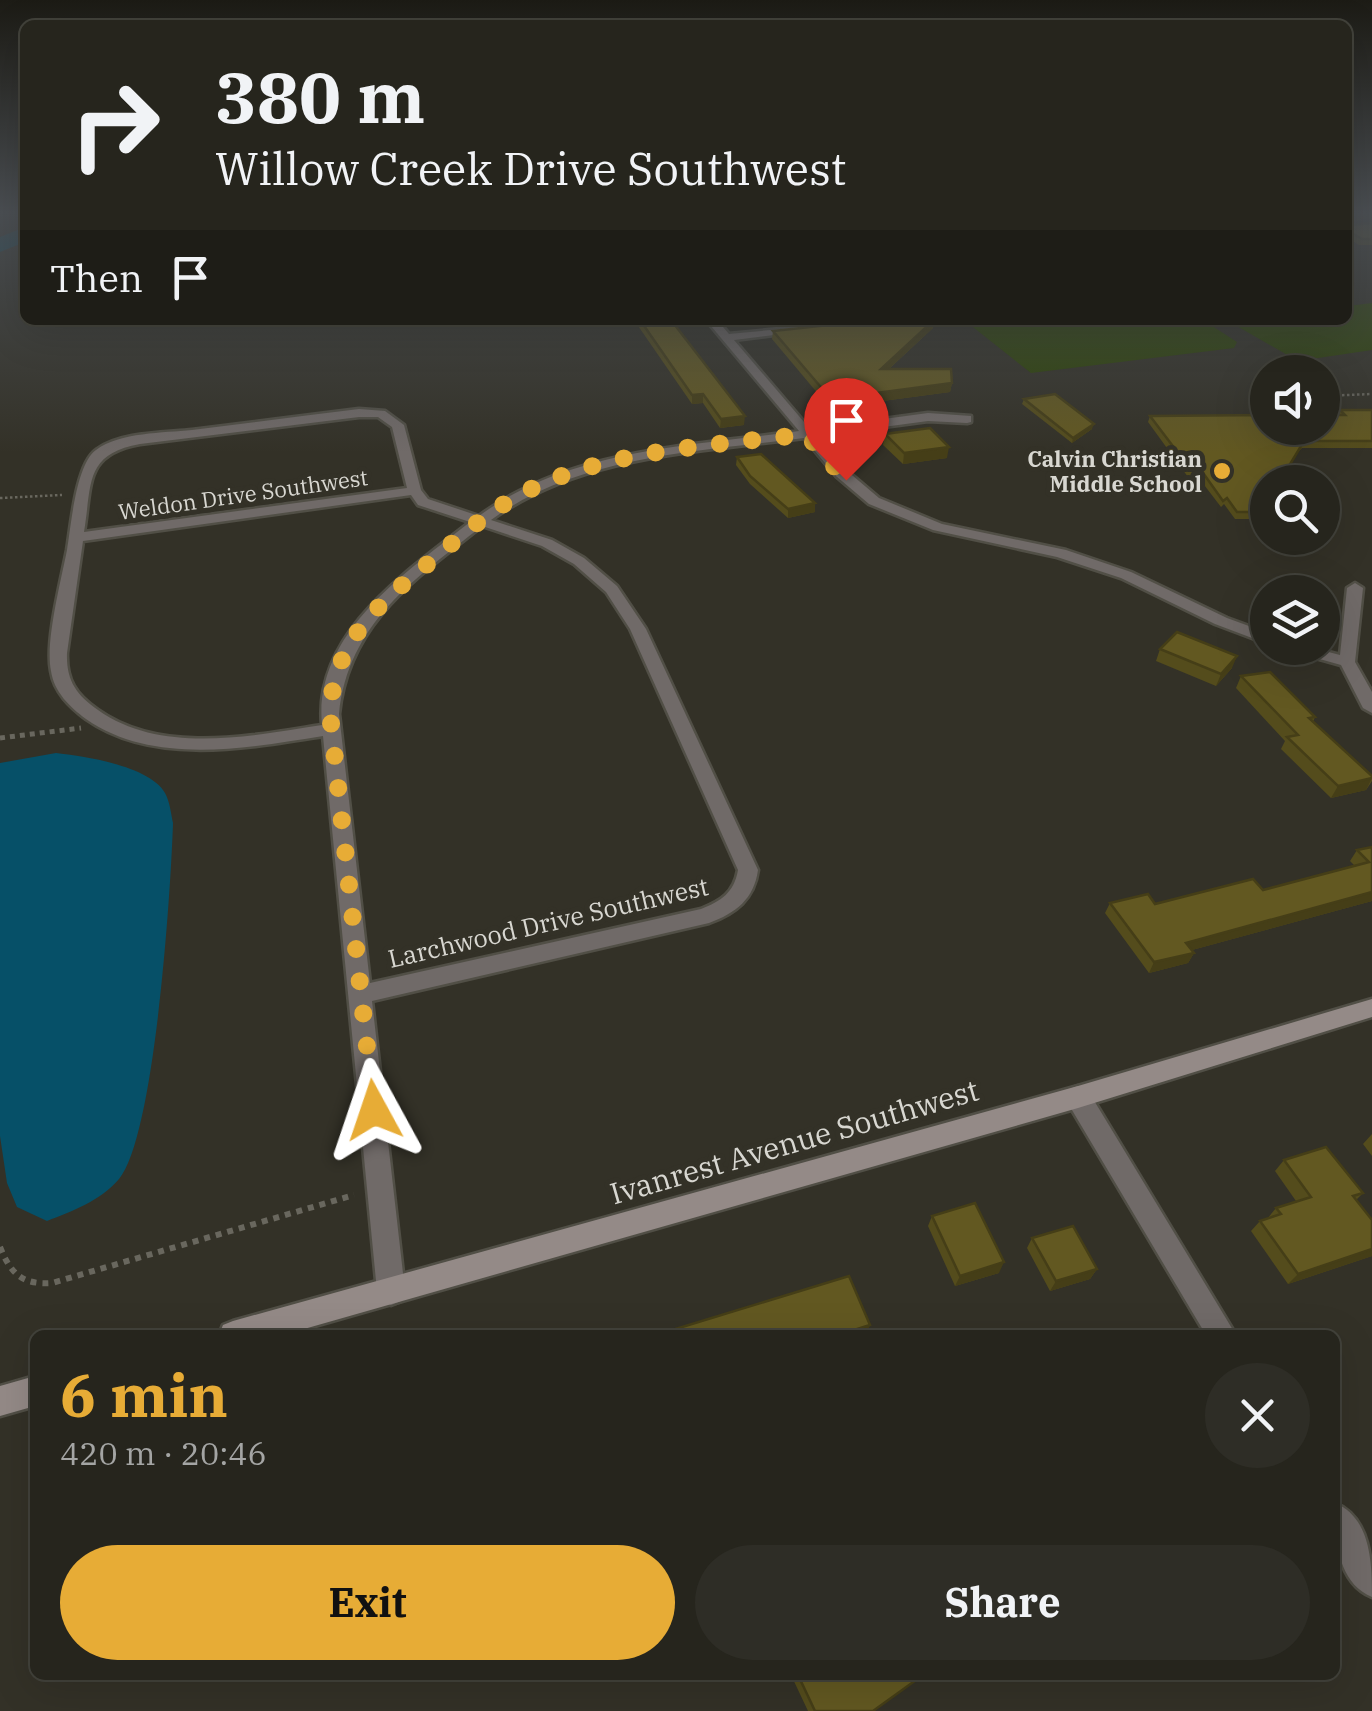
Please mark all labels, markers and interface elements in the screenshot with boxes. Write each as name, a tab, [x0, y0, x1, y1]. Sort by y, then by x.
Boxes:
text: 380 m	[215, 51, 425, 142]
icon: right	[50, 60, 180, 190]
text: Willow Creek Drive Southwest	[215, 139, 847, 197]
icon: arrive	[163, 250, 218, 305]
text: Then	[50, 253, 143, 302]
map controls	[1250, 355, 1340, 665]
button: sound	[1250, 355, 1340, 445]
pin	[804, 378, 889, 481]
icon: arrive	[819, 393, 874, 448]
place label: Calvin Christian Middle School	[1027, 444, 1202, 498]
marker: Calvin Christian Middle School	[1211, 460, 1233, 482]
street label: Weldon Drive Southwest	[116, 462, 370, 526]
button: search	[1250, 465, 1340, 555]
button: layers	[1250, 575, 1340, 665]
street label: Larchwood Drive Southwest	[385, 869, 711, 975]
position arrow	[322, 1058, 426, 1162]
street label: Ivanrest Avenue Southwest	[605, 1070, 983, 1212]
text: 6 min	[60, 1355, 228, 1434]
button: close	[1205, 1363, 1310, 1468]
text: 420 m · 20:46	[60, 1432, 267, 1474]
button: Exit	[60, 1545, 675, 1660]
button: Share	[695, 1545, 1310, 1660]

